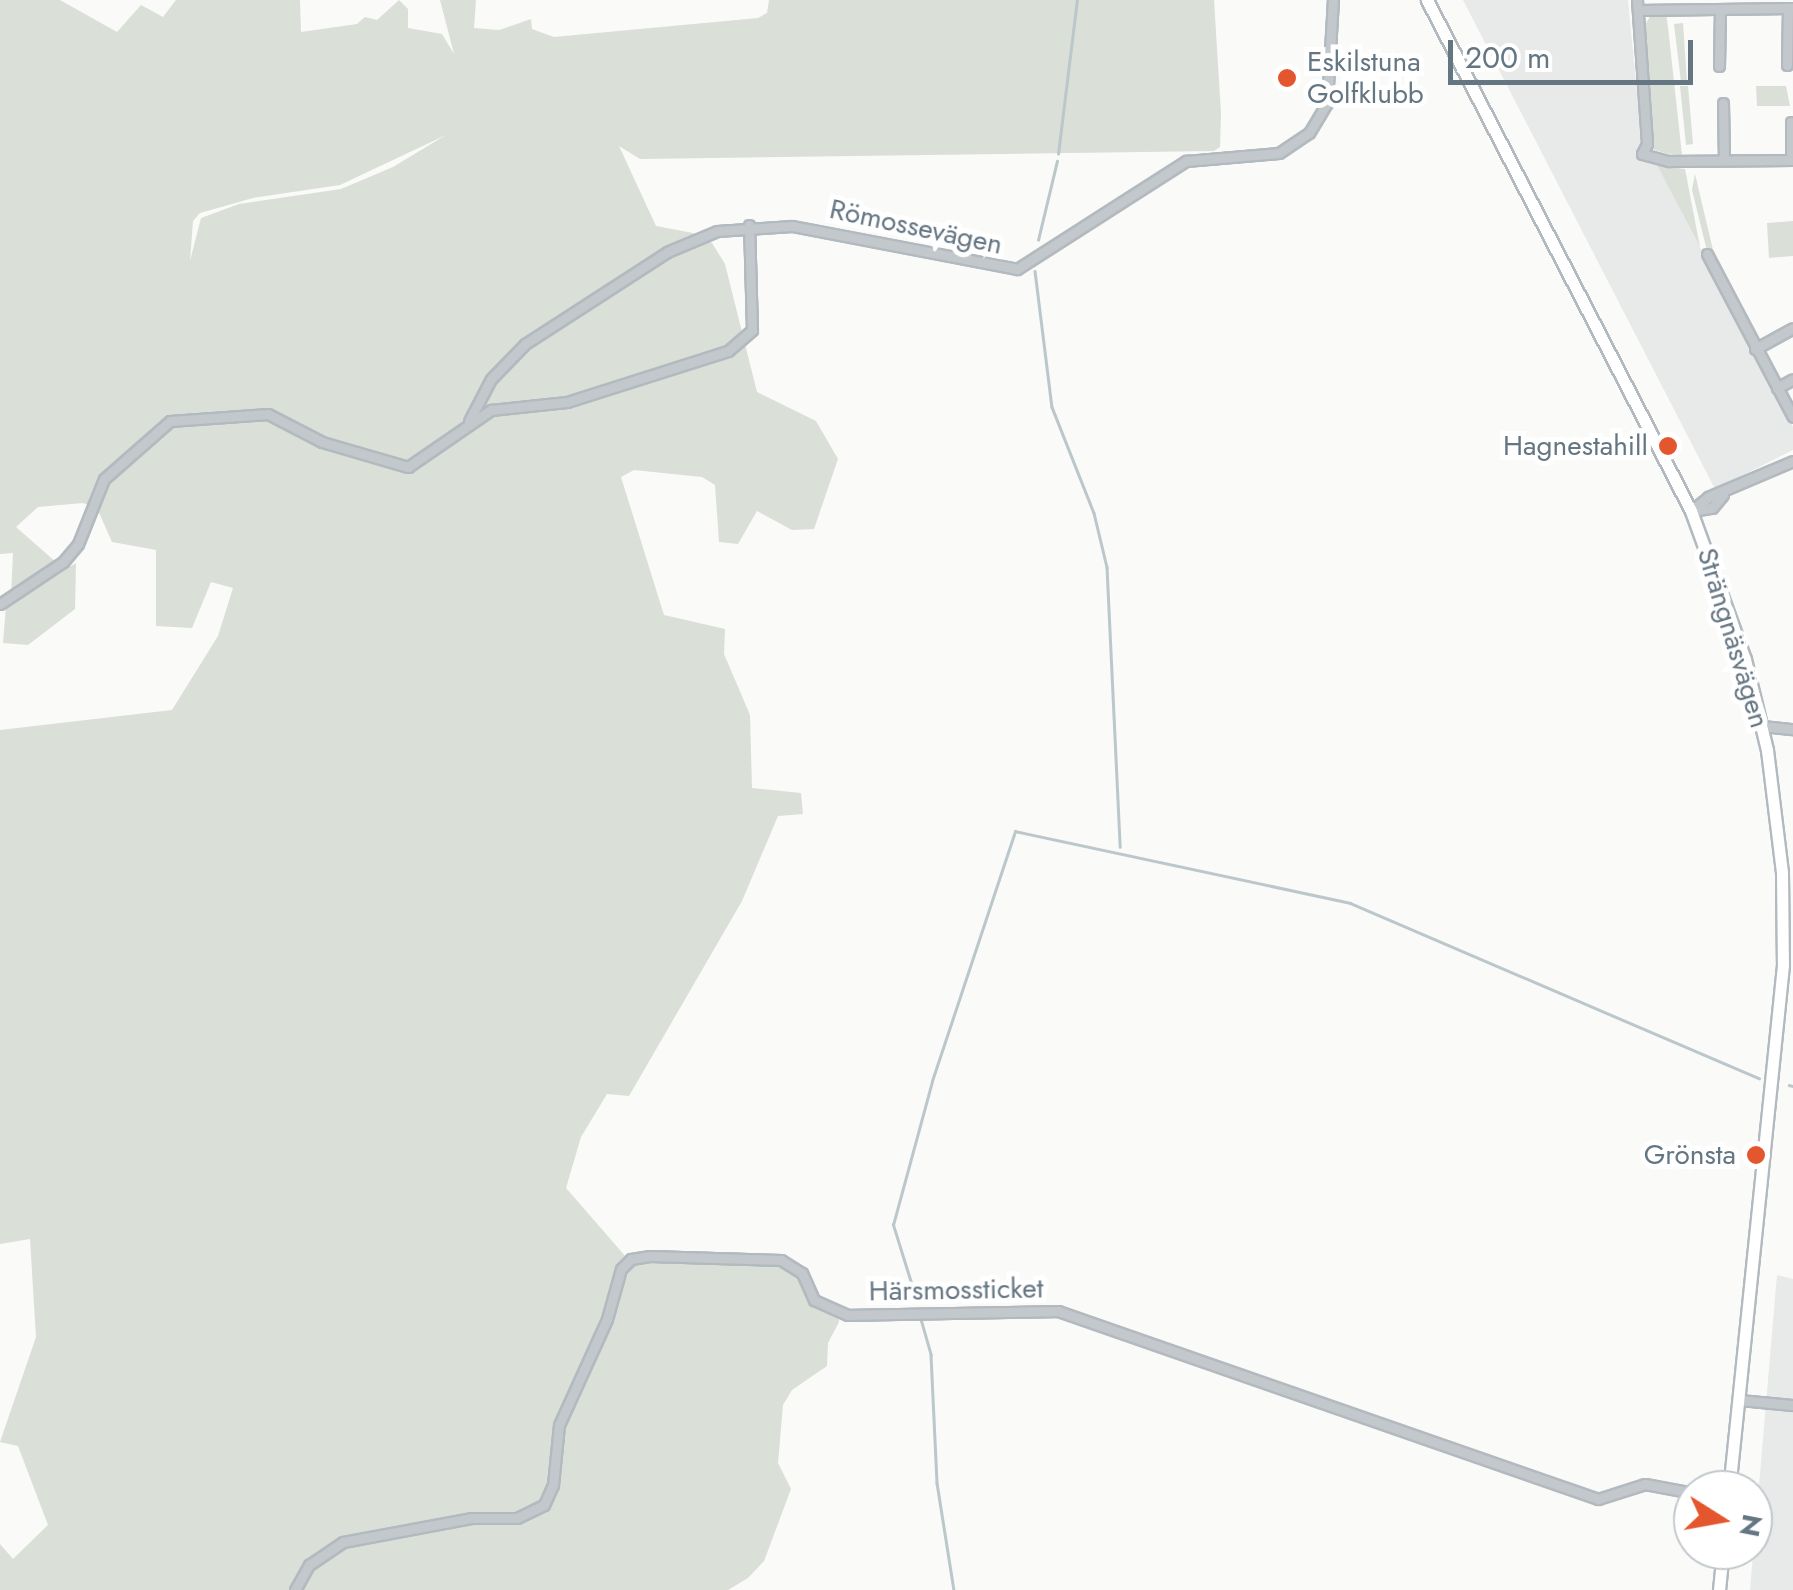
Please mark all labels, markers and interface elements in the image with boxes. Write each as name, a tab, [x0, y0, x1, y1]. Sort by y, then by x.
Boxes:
scale bar	[1453, 20, 1698, 82]
text: 200 m	[1465, 36, 1550, 79]
place label: Eskilstuna Golfklubb	[1307, 45, 1424, 111]
marker: Eskilstuna Golfklubb	[1276, 67, 1298, 89]
street label: Römossevägen	[827, 192, 1005, 262]
place label: Hagnestahill	[1503, 429, 1648, 463]
marker: Hagnestahill	[1657, 435, 1679, 457]
street label: Strängnäsvägen	[1690, 544, 1776, 732]
place label: Grönsta	[1644, 1138, 1736, 1172]
marker: Grönsta	[1745, 1144, 1767, 1166]
street label: Härsmossticket	[868, 1272, 1044, 1308]
north arrow	[1673, 1470, 1773, 1570]
text: N	[1729, 1511, 1773, 1540]

